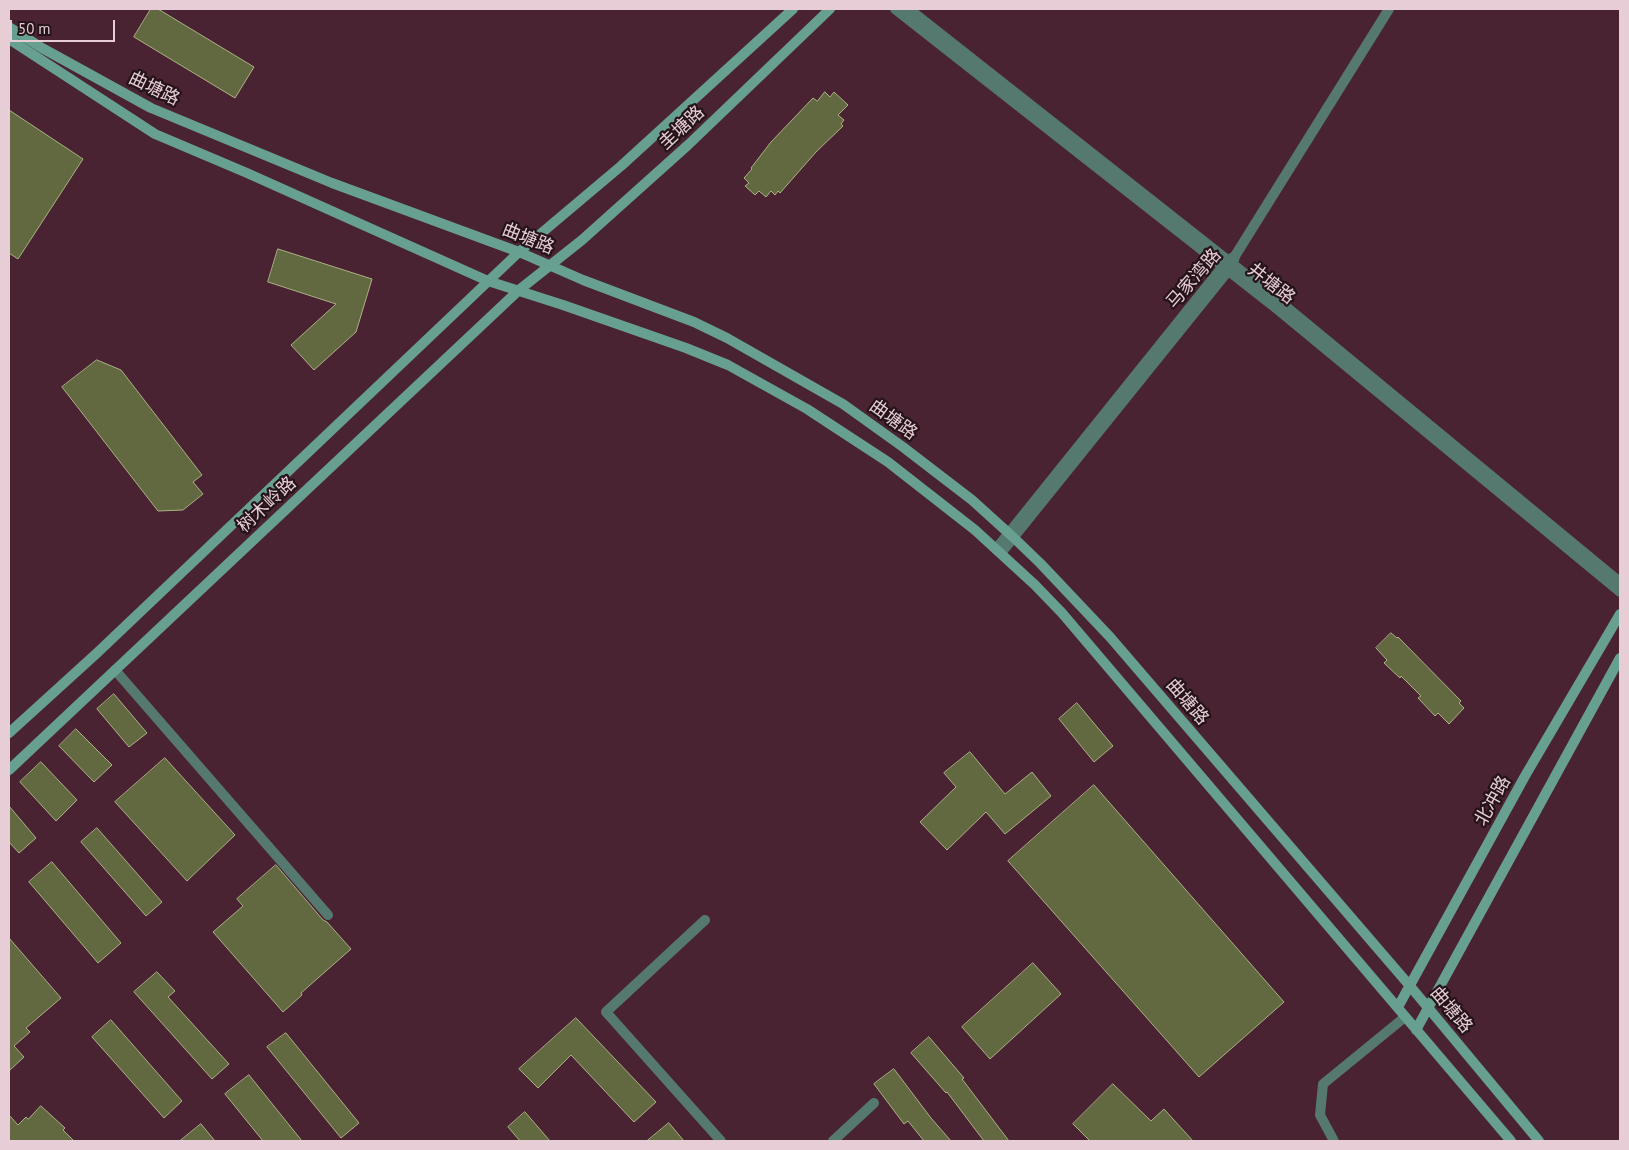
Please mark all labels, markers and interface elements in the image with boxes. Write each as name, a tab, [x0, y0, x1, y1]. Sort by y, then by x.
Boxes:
scale bar	[12, 10, 118, 42]
text: 50 m	[18, 19, 51, 38]
street label: 曲塘路	[125, 67, 183, 111]
street label: 圭塘路	[655, 102, 709, 154]
street label: 曲塘路	[499, 219, 557, 259]
street label: 马家湾路	[1162, 245, 1226, 313]
street label: 井塘路	[1243, 259, 1299, 309]
street label: 曲塘路	[865, 395, 921, 445]
street label: 树木岭路	[233, 473, 301, 537]
street label: 曲塘路	[1161, 675, 1213, 729]
street label: 北冲路	[1470, 772, 1516, 830]
street label: 曲塘路	[1425, 982, 1477, 1038]

